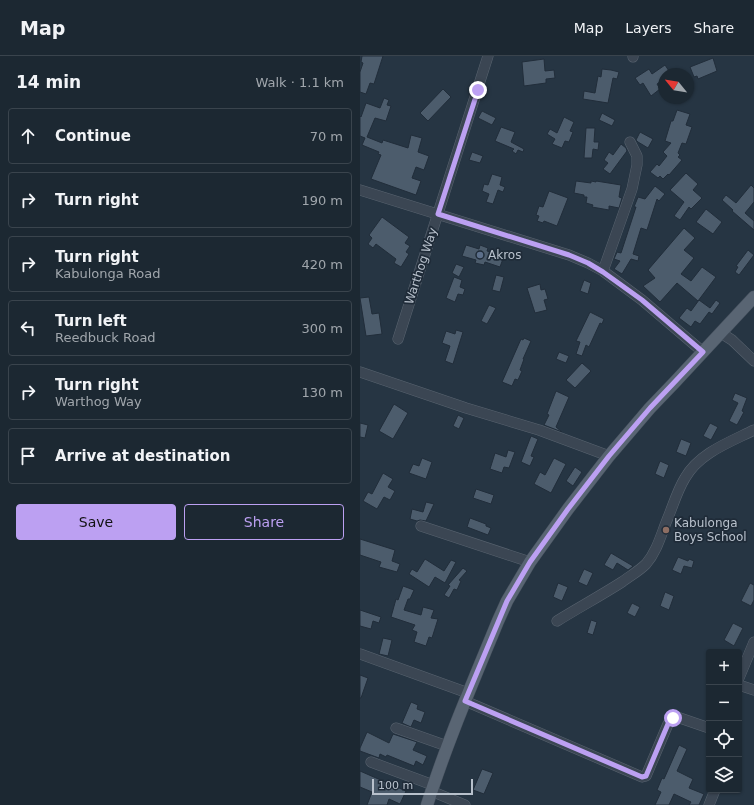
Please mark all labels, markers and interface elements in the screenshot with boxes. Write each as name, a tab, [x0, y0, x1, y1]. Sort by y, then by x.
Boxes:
text: Map	[20, 17, 65, 39]
text: Map	[574, 20, 603, 36]
text: Layers	[625, 20, 672, 36]
text: Share	[694, 20, 734, 36]
north arrow	[658, 68, 694, 104]
text: 14 min	[16, 72, 81, 92]
text: Walk · 1.1 km	[255, 75, 344, 90]
route end	[469, 81, 487, 99]
icon: ahead	[17, 125, 39, 147]
text: Continue	[55, 127, 131, 145]
text: 70 m	[310, 129, 343, 144]
icon: right	[17, 189, 39, 211]
text: Turn right	[55, 191, 139, 209]
text: 190 m	[301, 193, 343, 208]
street label: Warthog Way	[402, 226, 440, 306]
text: Turn right	[55, 248, 139, 266]
place label: Akros	[488, 248, 521, 262]
marker: Akros	[475, 250, 485, 260]
icon: right	[17, 253, 39, 275]
text: 420 m	[301, 257, 343, 272]
text: Kabulonga Road	[55, 266, 161, 281]
text: Turn left	[55, 312, 127, 330]
icon: left	[17, 317, 39, 339]
text: 300 m	[301, 321, 343, 336]
text: Reedbuck Road	[55, 330, 156, 345]
text: Turn right	[55, 376, 139, 394]
icon: right	[17, 381, 39, 403]
text: 130 m	[301, 385, 343, 400]
text: Warthog Way	[55, 394, 142, 409]
icon: arrive	[17, 445, 39, 467]
text: Arrive at destination	[55, 447, 230, 465]
button: Save	[16, 504, 176, 540]
button: Share	[184, 504, 344, 540]
place label: Kabulonga Boys School	[674, 516, 747, 544]
marker: Kabulonga Boys School	[661, 525, 671, 535]
map controls	[706, 649, 742, 793]
button: +	[706, 649, 742, 685]
button: −	[706, 685, 742, 721]
route start	[664, 709, 682, 727]
button: locate	[706, 721, 742, 757]
button: layers	[706, 757, 742, 793]
scale bar	[372, 777, 473, 796]
text: 100 m	[378, 779, 413, 792]

